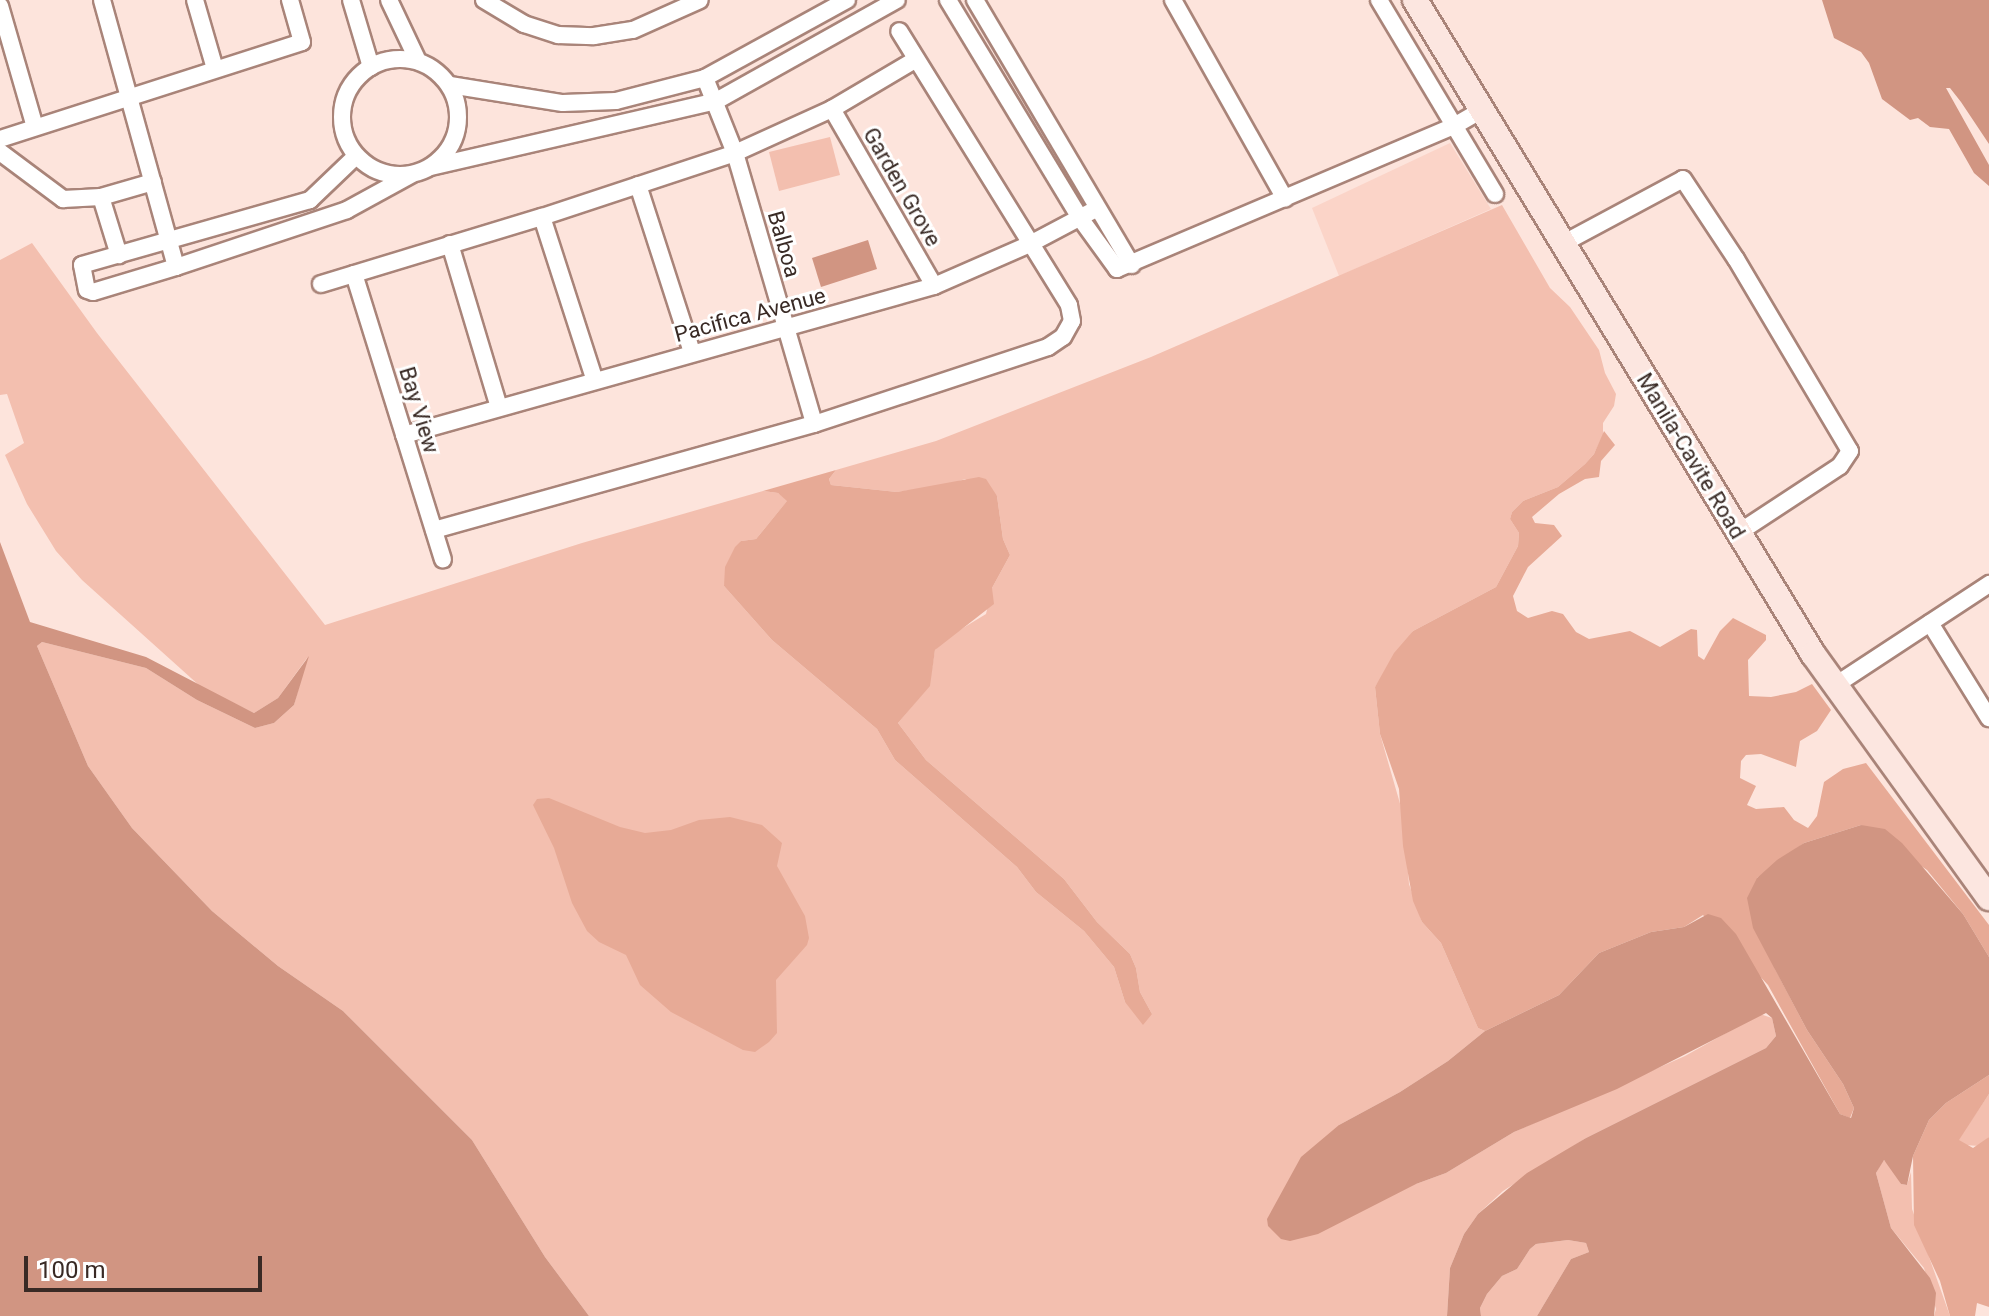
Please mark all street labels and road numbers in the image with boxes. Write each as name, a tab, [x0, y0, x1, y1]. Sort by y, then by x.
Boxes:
street label: Garden Grove	[857, 123, 947, 251]
street label: Balboa	[762, 208, 806, 280]
street label: Pacifica Avenue	[671, 282, 829, 348]
street label: Bay View	[393, 364, 445, 456]
street label: Manila-Cavite Road	[1631, 368, 1751, 544]

